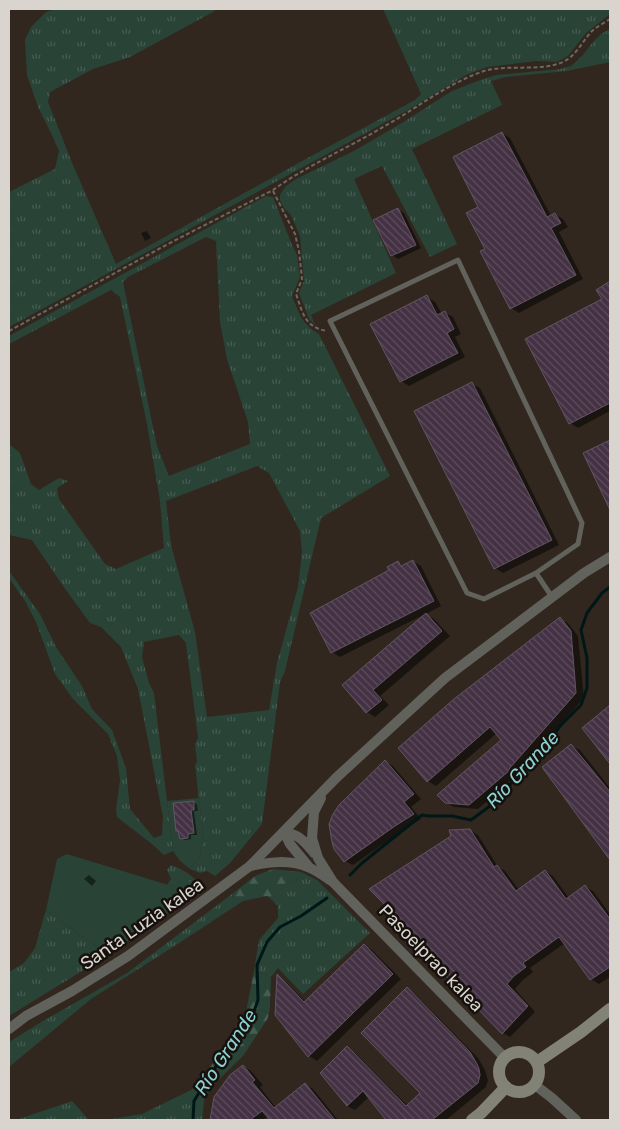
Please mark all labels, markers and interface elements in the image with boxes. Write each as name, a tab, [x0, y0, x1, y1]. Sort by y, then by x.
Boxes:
water label: Río Grande	[481, 726, 564, 813]
street label: Santa Luzia kalea	[76, 873, 208, 975]
street label: Pasoelprao kalea	[374, 900, 488, 1016]
water label: Río Grande	[189, 1005, 262, 1099]

